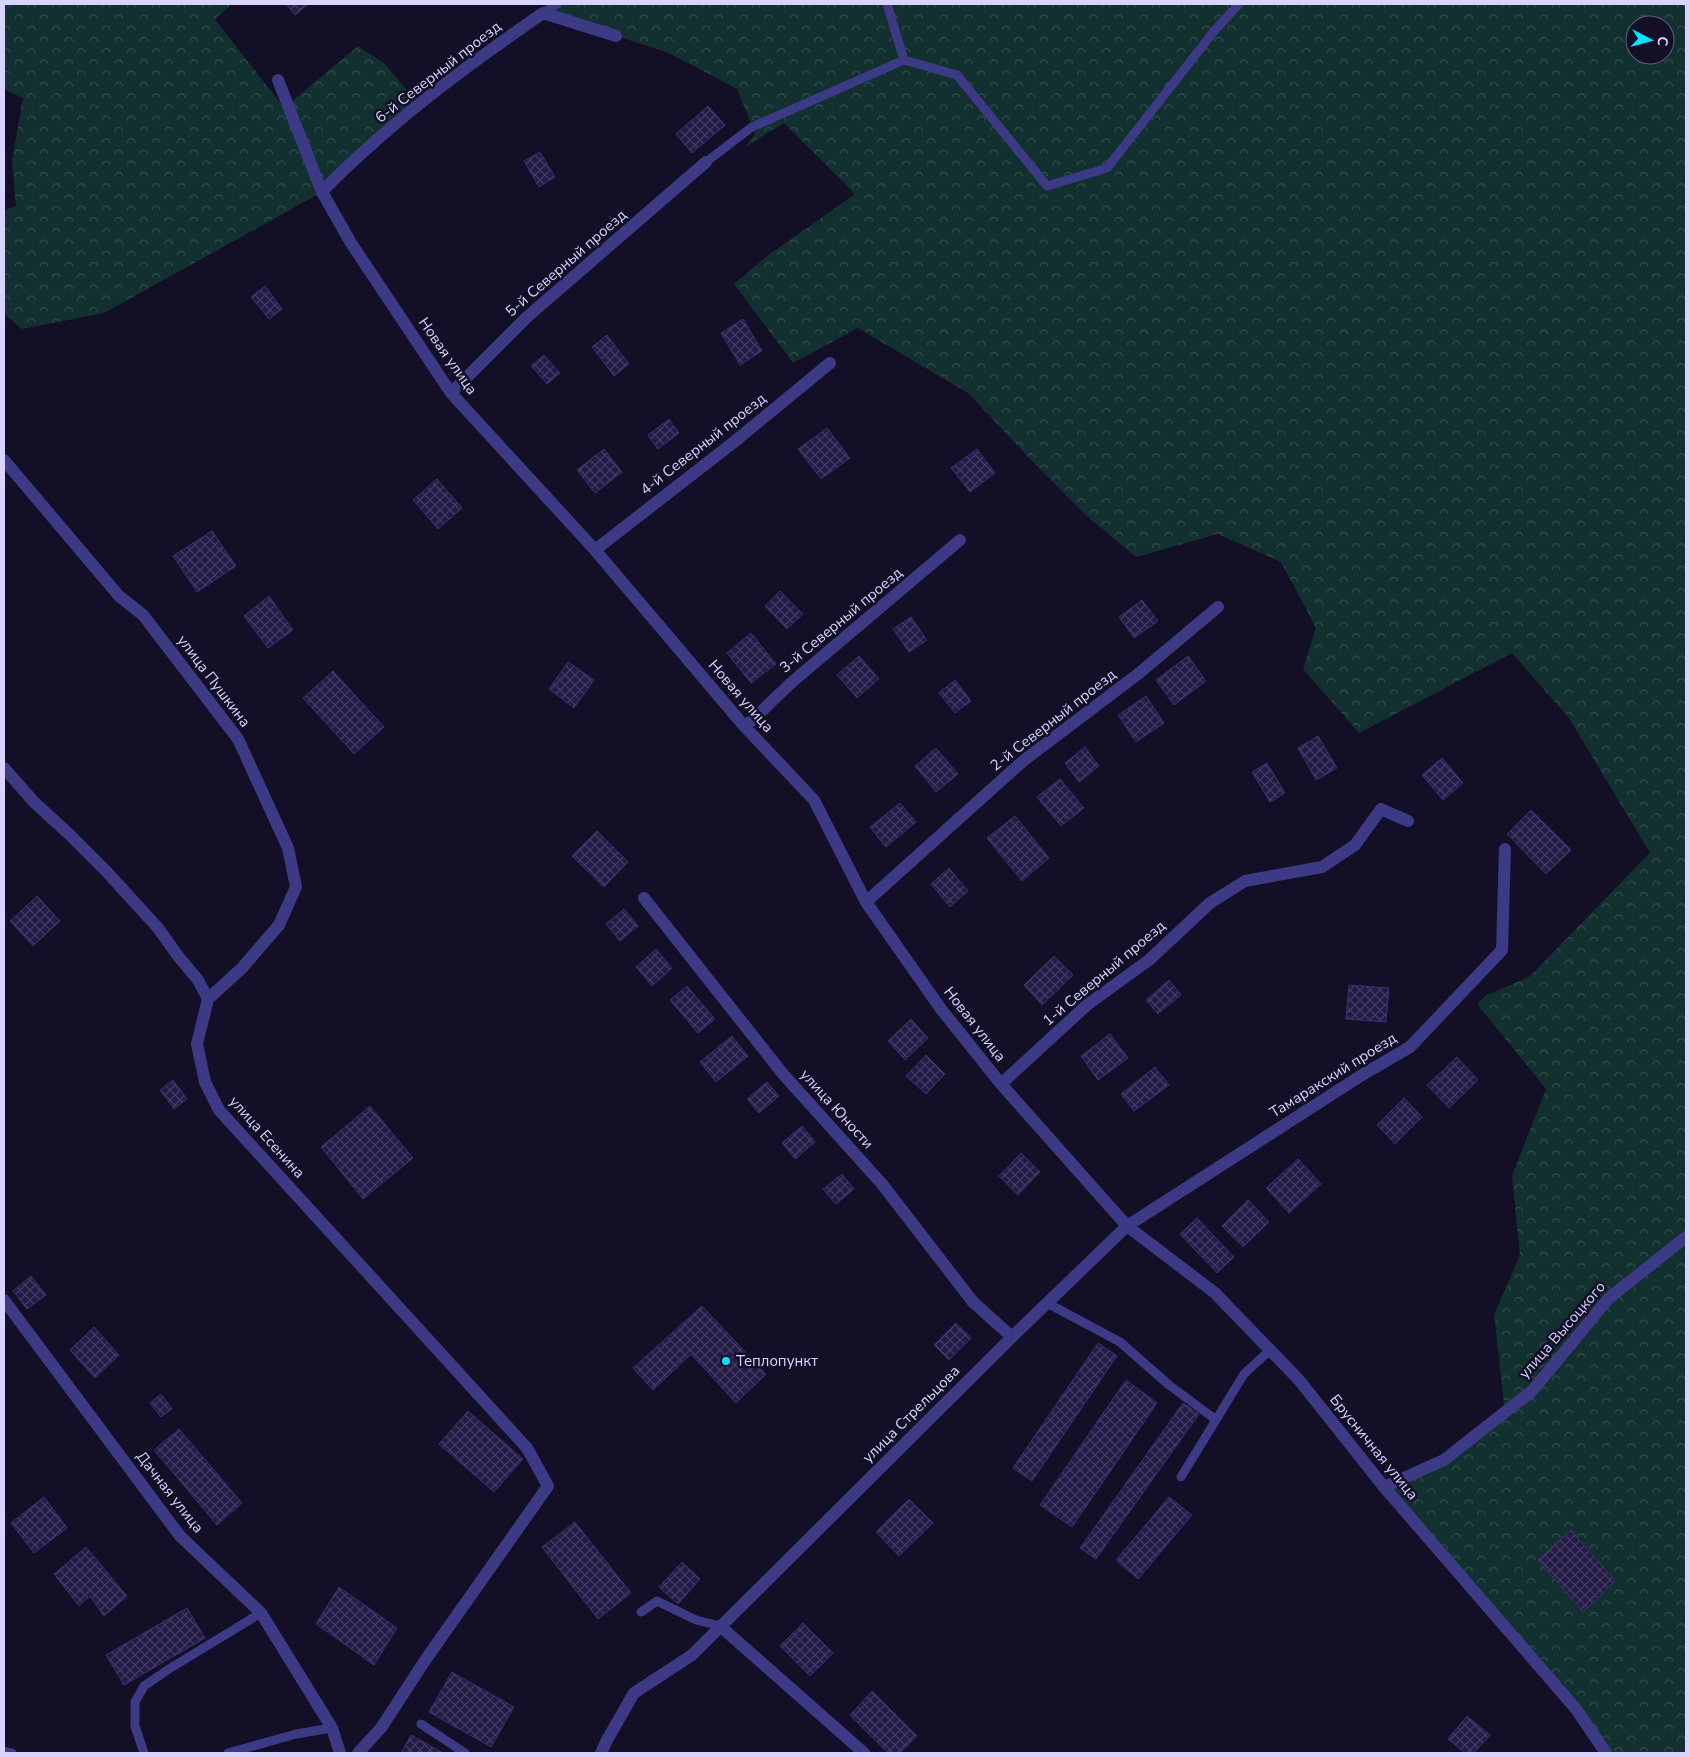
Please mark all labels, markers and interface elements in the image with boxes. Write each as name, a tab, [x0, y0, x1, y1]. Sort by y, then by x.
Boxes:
north arrow	[1625, 15, 1675, 65]
street label: 6-й Северный проезд	[371, 17, 505, 127]
text: С	[1652, 36, 1672, 48]
street label: 5-й Северный проезд	[501, 205, 631, 321]
street label: Новая улица	[414, 313, 482, 399]
street label: 4-й Северный проезд	[636, 389, 770, 499]
street label: 3-й Северный проезд	[775, 563, 907, 677]
street label: улица Пушкина	[173, 631, 255, 731]
street label: Новая улица	[704, 655, 778, 737]
street label: 2-й Северный проезд	[986, 665, 1120, 775]
street label: 1-й Северный проезд	[1038, 916, 1170, 1030]
street label: Новая улица	[939, 982, 1011, 1066]
street label: Тамаракский проезд	[1266, 1028, 1400, 1122]
street label: улица Юности	[796, 1065, 878, 1153]
street label: улица Есенина	[225, 1092, 309, 1182]
street label: улица Высоцкого	[1514, 1277, 1610, 1383]
place label: Теплопункт	[736, 1351, 818, 1371]
marker: Теплопункт	[720, 1355, 732, 1367]
street label: улица Стрельцова	[858, 1361, 964, 1467]
street label: Брусничная улица	[1325, 1390, 1423, 1504]
street label: Дачная улица	[132, 1447, 208, 1537]

